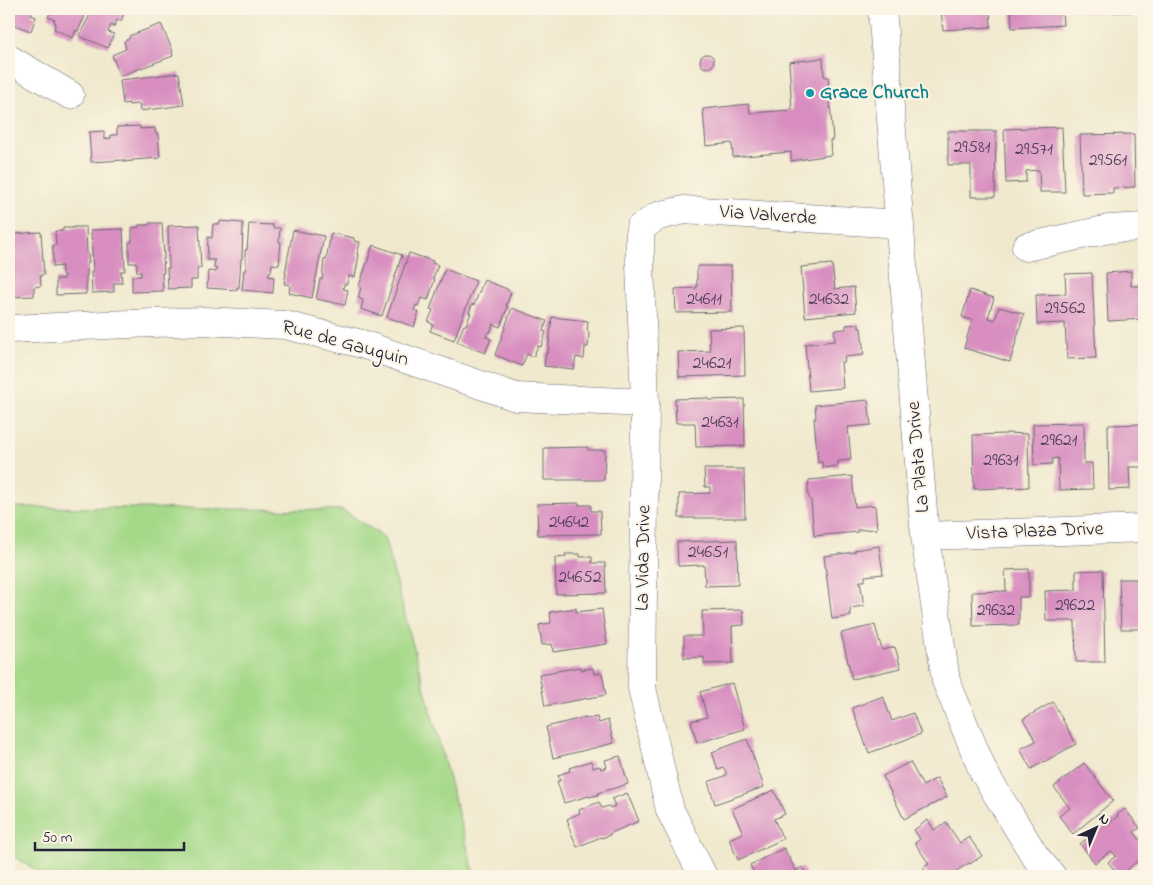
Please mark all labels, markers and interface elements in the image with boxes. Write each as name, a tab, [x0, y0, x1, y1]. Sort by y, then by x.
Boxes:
place label: Grace Church	[820, 79, 929, 108]
marker: Grace Church	[804, 87, 816, 99]
house number: 29581	[953, 135, 991, 161]
house number: 29571	[1015, 137, 1053, 163]
house number: 29561	[1089, 148, 1127, 174]
street label: Via Valverde	[718, 198, 817, 234]
house number: 24611	[686, 287, 722, 313]
house number: 24632	[809, 287, 849, 313]
house number: 29562	[1044, 296, 1086, 322]
street label: Rue de Gauguin	[278, 313, 412, 376]
house number: 24621	[693, 351, 732, 377]
street label: La Plata Drive	[900, 400, 938, 514]
house number: 24631	[701, 410, 739, 436]
house number: 29621	[1041, 428, 1078, 454]
house number: 29631	[983, 448, 1019, 474]
street label: La Vida Drive	[629, 505, 659, 611]
house number: 24642	[549, 510, 589, 536]
street label: Vista Plaza Drive	[965, 515, 1104, 549]
house number: 24651	[688, 540, 728, 566]
house number: 24652	[558, 565, 602, 591]
house number: 29622	[1055, 593, 1095, 619]
house number: 29632	[977, 598, 1015, 624]
north arrow	[1070, 802, 1120, 852]
text: N	[1093, 809, 1115, 831]
scale bar	[35, 820, 184, 852]
text: 50 m	[42, 827, 73, 849]

